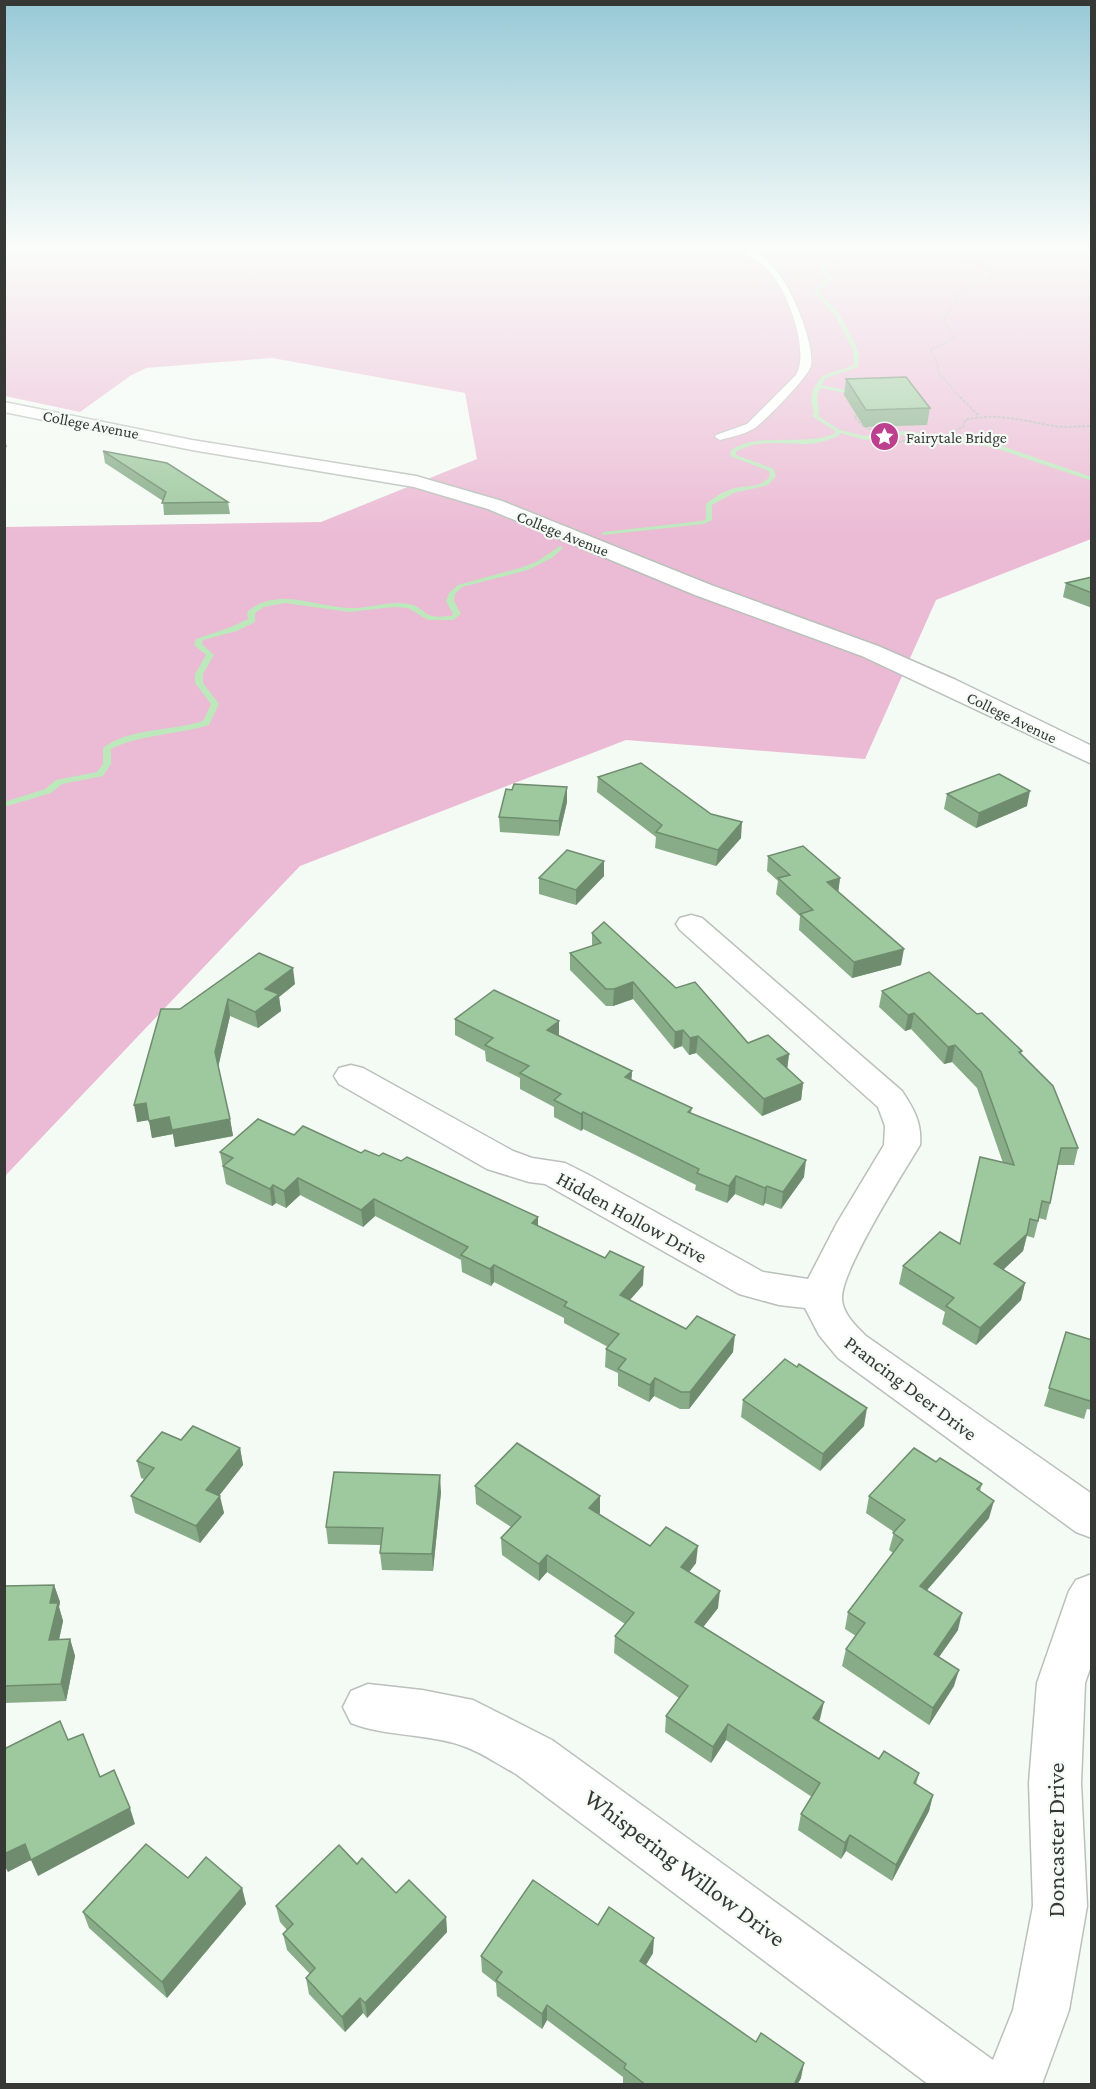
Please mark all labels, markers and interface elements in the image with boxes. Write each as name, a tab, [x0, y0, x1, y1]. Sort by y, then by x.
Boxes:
street label: College Avenue	[41, 407, 140, 443]
place icon: Fairytale Bridge	[869, 421, 901, 453]
place label: Fairytale Bridge	[906, 429, 1007, 447]
street label: College Avenue	[514, 507, 611, 561]
street label: College Avenue	[964, 688, 1059, 747]
street label: Hidden Hollow Drive	[553, 1167, 711, 1267]
street label: Prancing Deer Drive	[840, 1331, 982, 1446]
street label: Doncaster Drive	[1042, 1763, 1069, 1917]
street label: Whispering Willow Drive	[580, 1783, 791, 1952]

